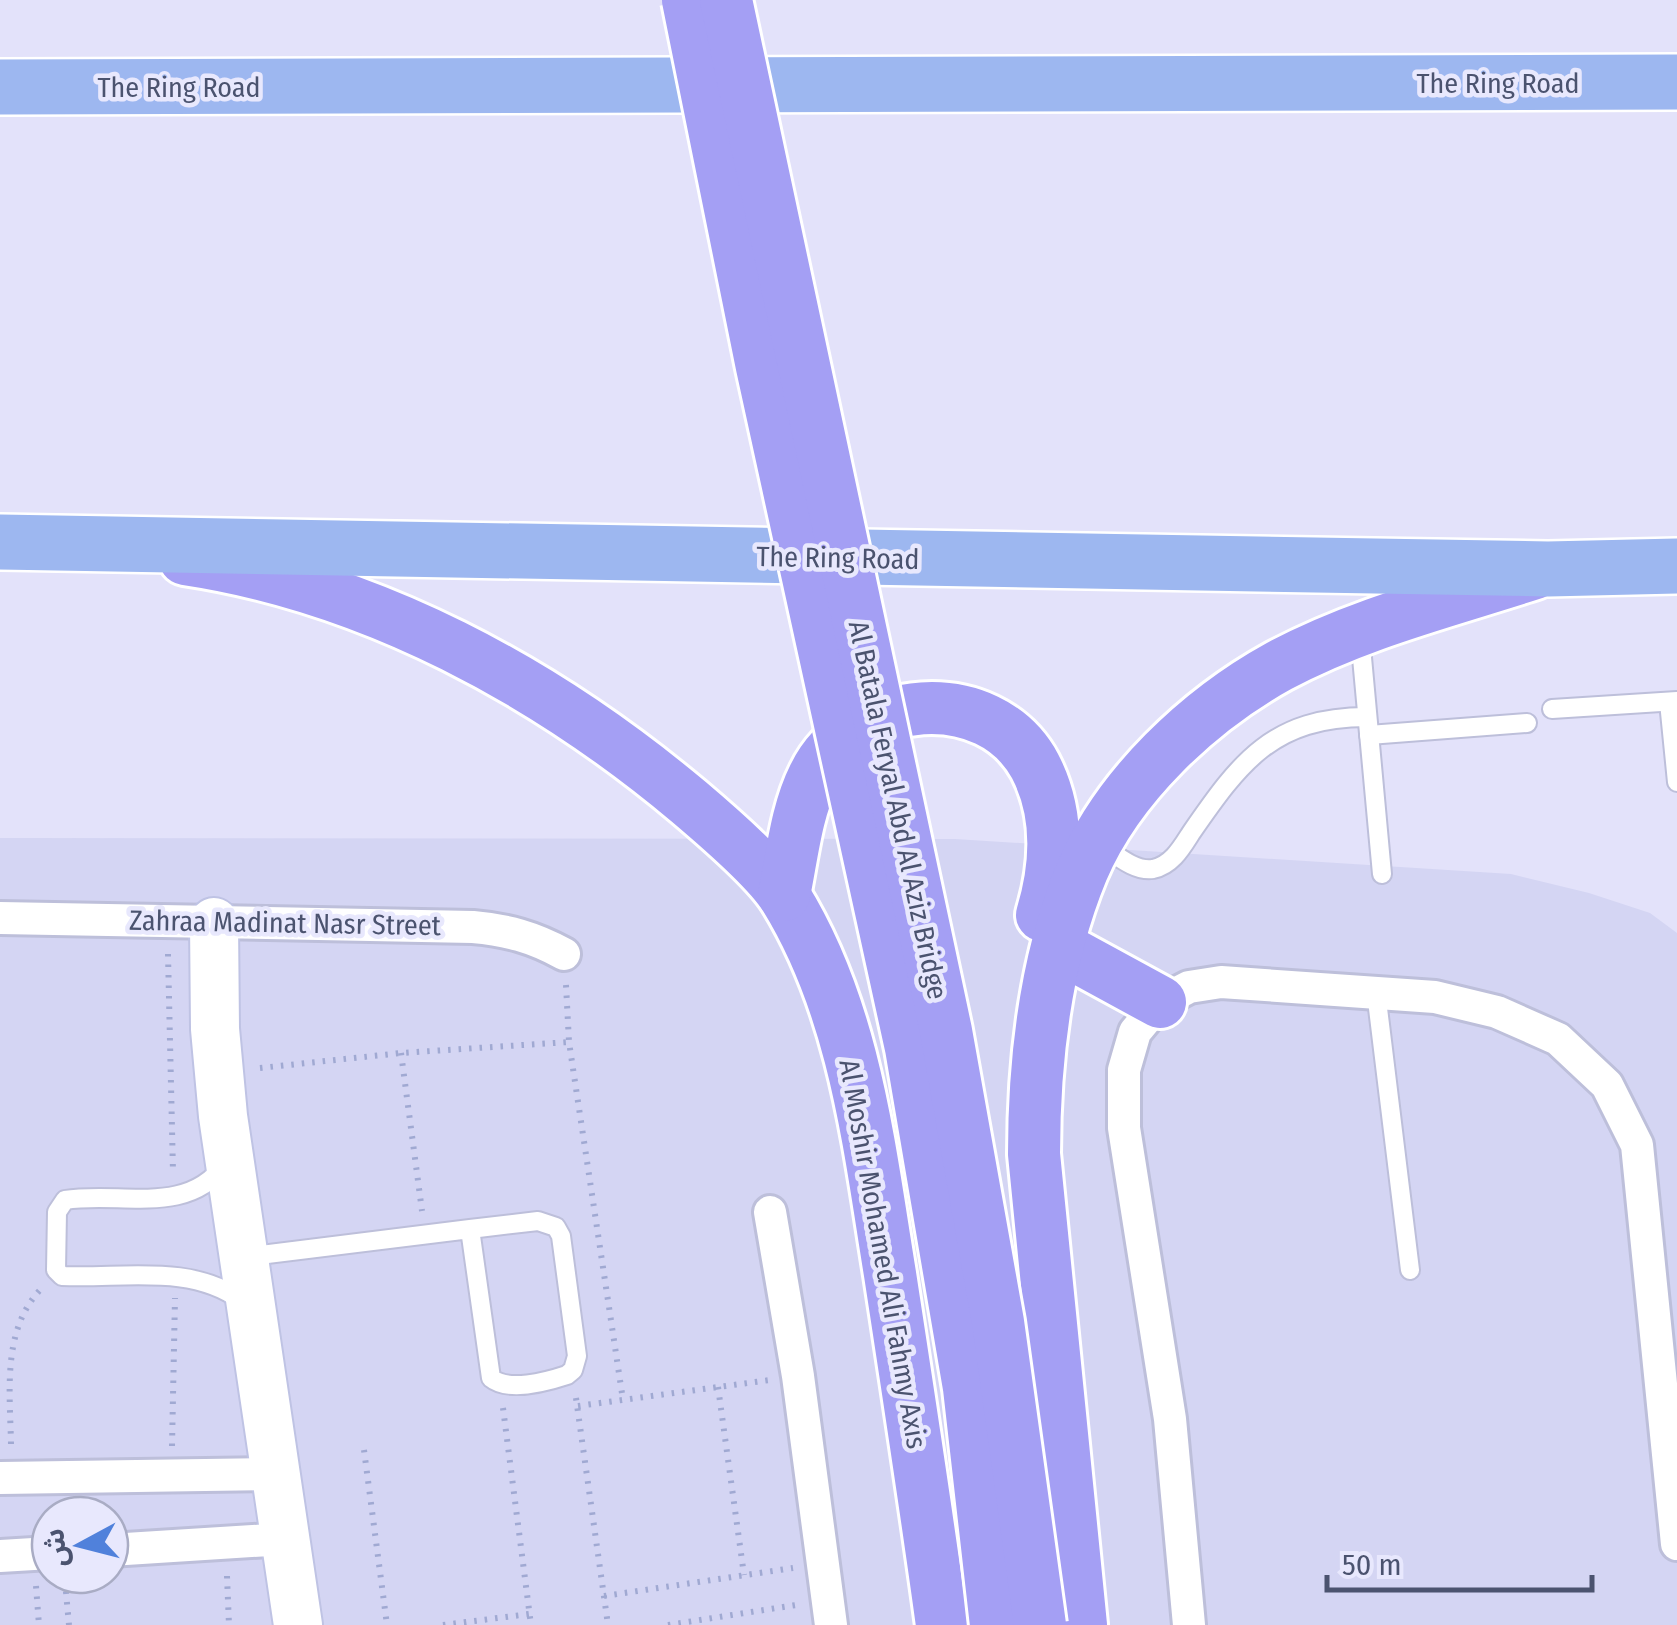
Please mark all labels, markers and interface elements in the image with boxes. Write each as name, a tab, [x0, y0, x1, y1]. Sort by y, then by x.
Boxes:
street label: The Ring Road	[1417, 67, 1580, 100]
street label: The Ring Road	[98, 71, 261, 104]
street label: The Ring Road	[756, 540, 920, 576]
street label: Al Batala Feryal Abd Al Aziz Bridge	[842, 618, 954, 1002]
street label: Zahraa Madinat Nasr Street	[129, 904, 442, 942]
street label: Al Moshir Mohamed Ali Fahmy Axis	[832, 1057, 934, 1451]
north arrow	[30, 1495, 130, 1595]
text: ش	[37, 1527, 74, 1569]
scale bar	[1327, 1530, 1592, 1592]
text: 50 m	[1342, 1547, 1402, 1583]

